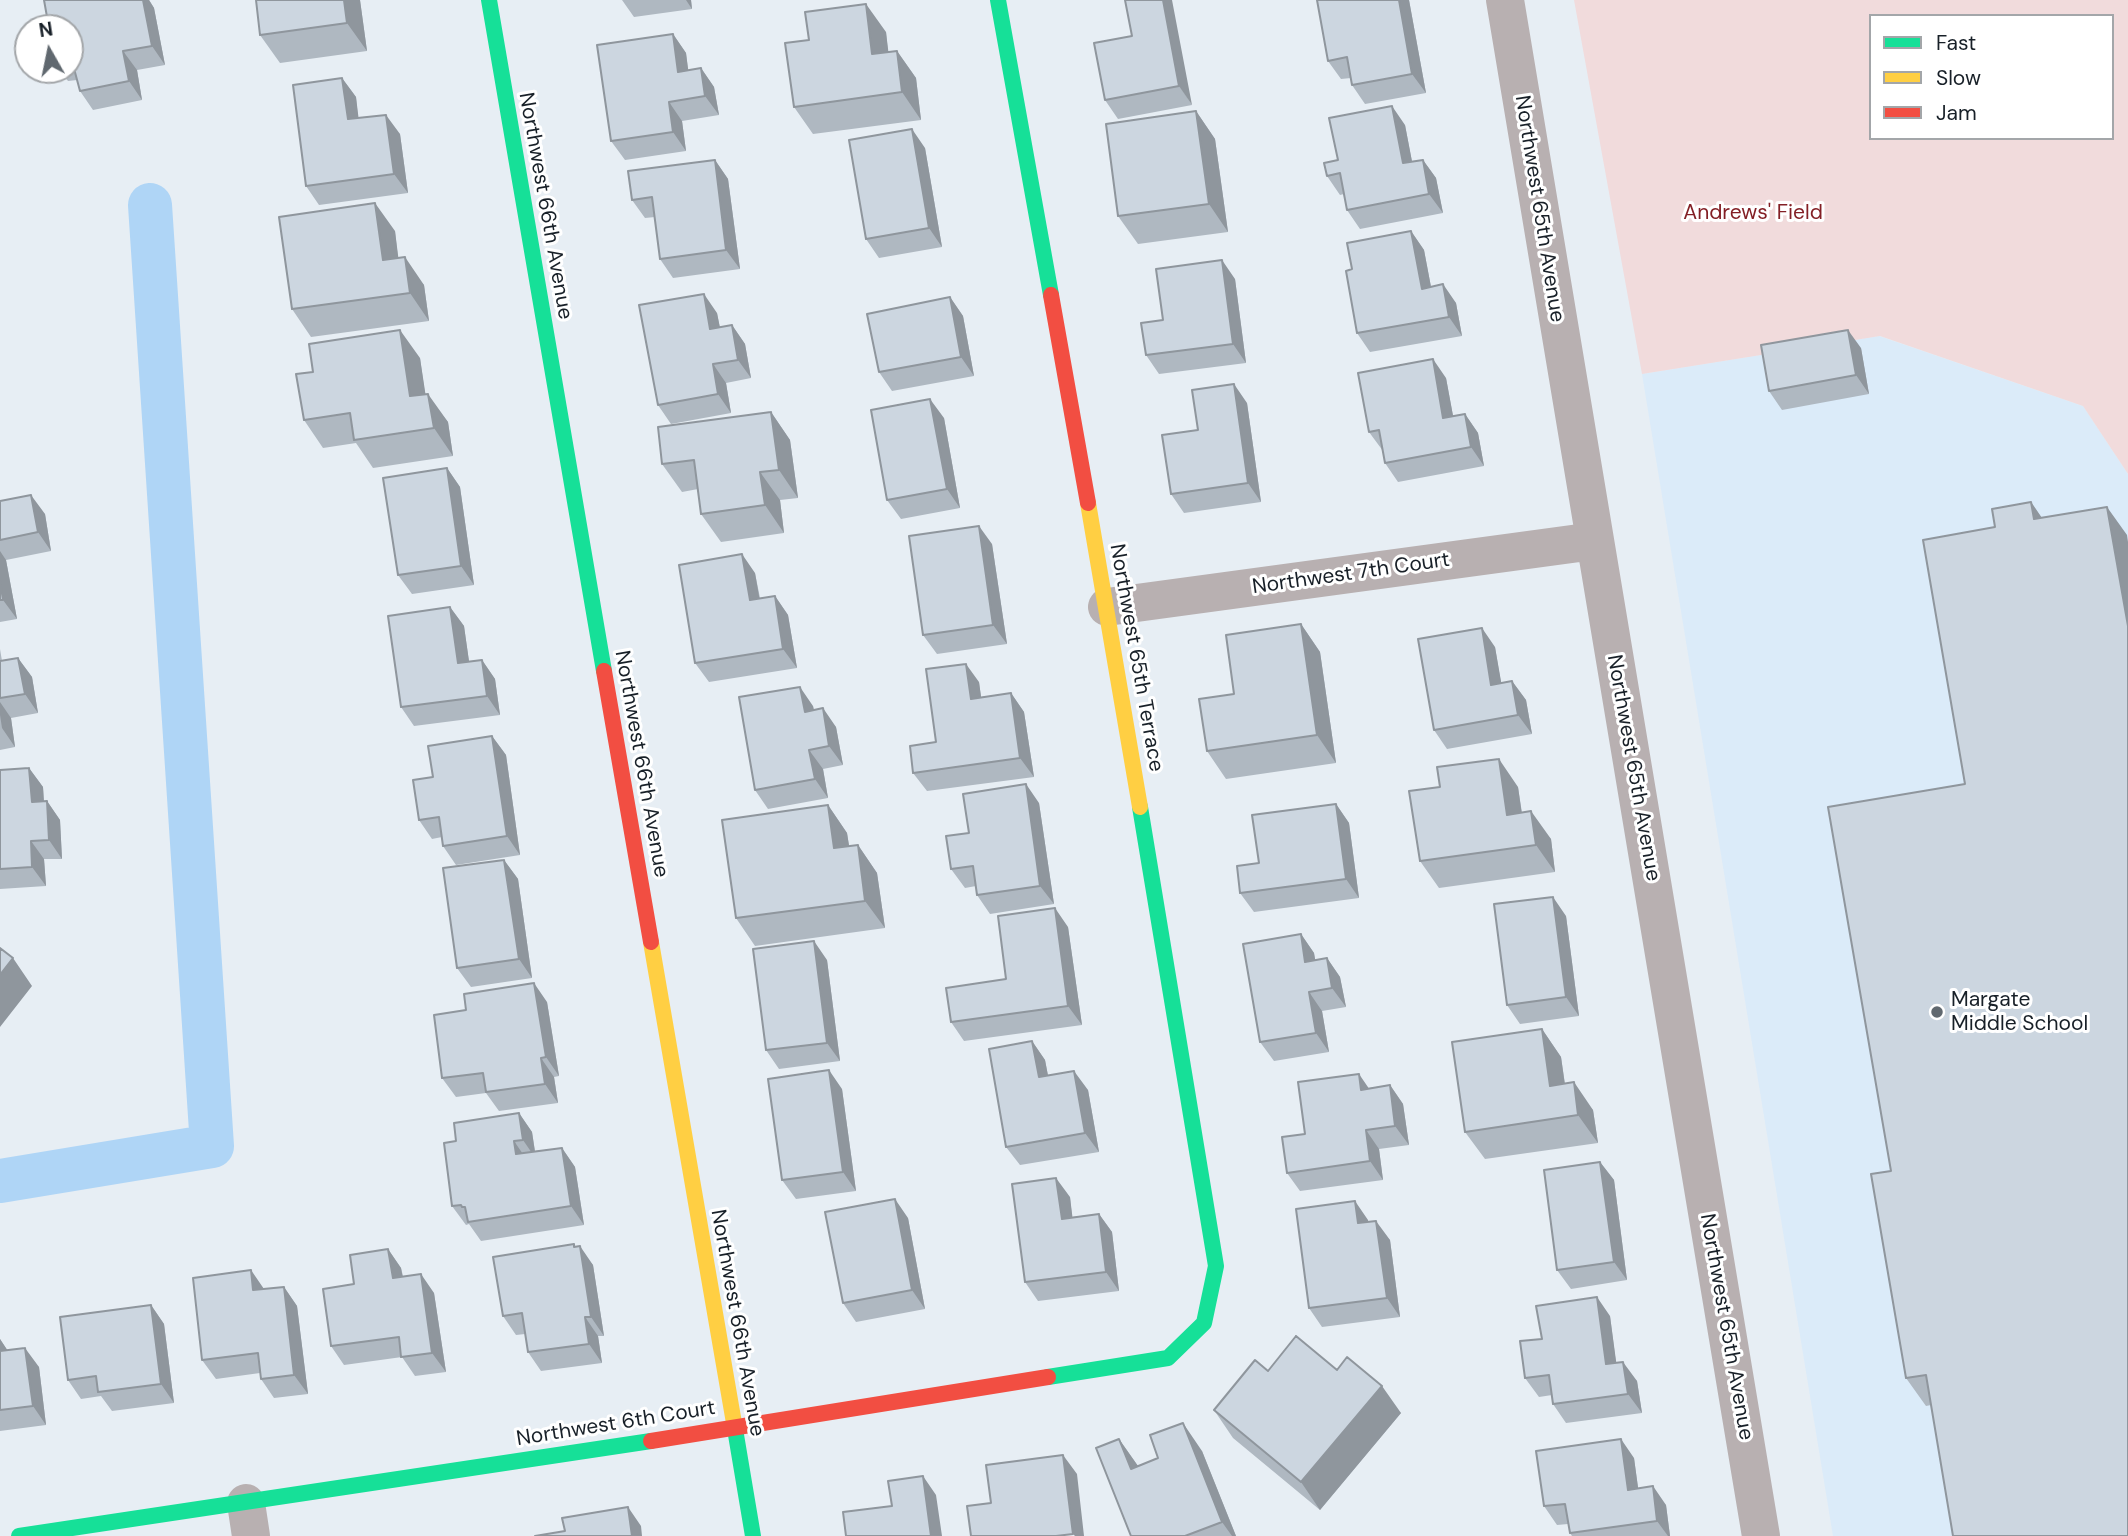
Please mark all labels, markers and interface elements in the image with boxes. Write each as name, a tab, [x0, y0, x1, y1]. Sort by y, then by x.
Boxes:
north arrow	[14, 14, 84, 84]
legend	[1869, 14, 2114, 140]
text: N	[37, 16, 55, 43]
text: Fast	[1936, 29, 1976, 57]
text: Slow	[1936, 64, 1981, 92]
street label: Northwest 66th Avenue	[513, 91, 577, 321]
street label: Northwest 65th Avenue	[1509, 94, 1569, 324]
text: Jam	[1936, 99, 1977, 127]
park label: Andrews' Field	[1683, 200, 1823, 226]
street label: Northwest 65th Terrace	[1104, 542, 1168, 774]
street label: Northwest 7th Court	[1251, 548, 1451, 600]
street label: Northwest 66th Avenue	[609, 649, 673, 879]
street label: Northwest 65th Avenue	[1601, 653, 1665, 883]
place label: Margate Middle School	[1951, 987, 2088, 1037]
marker: Margate Middle School	[1929, 1004, 1945, 1020]
street label: Northwest 66th Avenue	[705, 1208, 769, 1438]
street label: Northwest 65th Avenue	[1694, 1212, 1758, 1442]
street label: Northwest 6th Court	[515, 1396, 717, 1452]

